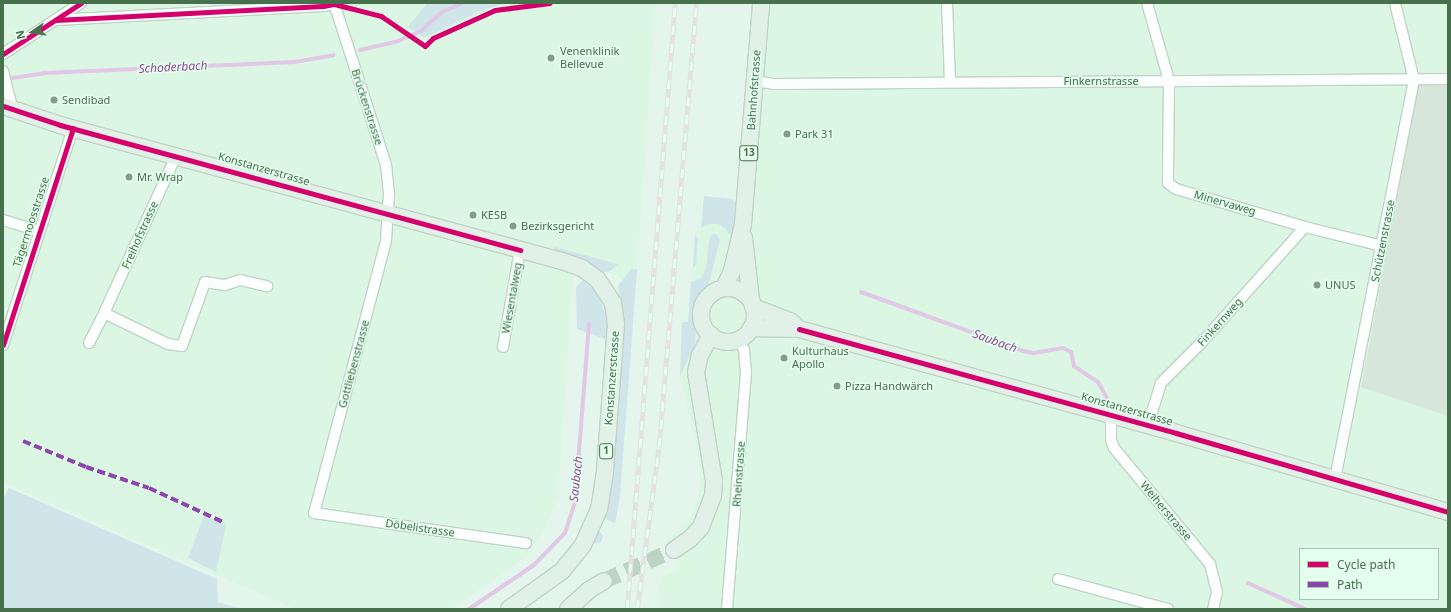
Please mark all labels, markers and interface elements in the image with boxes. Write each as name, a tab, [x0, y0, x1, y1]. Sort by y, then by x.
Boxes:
north arrow	[12, 12, 52, 52]
text: N	[12, 29, 28, 41]
place label: Venenklinik Bellevue	[560, 45, 619, 71]
street label: Bahnhofstrasse	[745, 49, 763, 131]
marker: Venenklinik Bellevue	[545, 52, 557, 64]
water label: Schoderbach	[138, 58, 208, 76]
street label: Brückenstrasse	[348, 67, 386, 147]
street label: Finkernstrasse	[1063, 74, 1139, 88]
place label: Sendibad	[62, 93, 110, 107]
marker: Sendibad	[49, 95, 59, 105]
place label: Park 31	[795, 127, 834, 141]
marker: Park 31	[782, 129, 792, 139]
road number: 13	[739, 145, 759, 161]
street label: Konstanzerstrasse	[217, 150, 311, 188]
place label: Mr. Wrap	[137, 170, 183, 184]
marker: Mr. Wrap	[124, 172, 134, 182]
street label: Tägermoosstrasse	[10, 175, 52, 269]
street label: Minervaweg	[1193, 188, 1257, 218]
street label: Freihofstrasse	[119, 199, 161, 271]
street label: Schützenstrasse	[1369, 199, 1397, 283]
place label: KESB	[481, 208, 507, 222]
marker: KESB	[468, 210, 478, 220]
place label: Bezirksgericht	[521, 219, 594, 233]
marker: Bezirksgericht	[508, 221, 518, 231]
street label: Wiesentalweg	[499, 261, 525, 335]
place label: UNUS	[1325, 278, 1355, 292]
marker: UNUS	[1312, 280, 1322, 290]
street label: Finkernweg	[1195, 295, 1245, 349]
street label: Gottliebenstrasse	[336, 318, 372, 410]
water label: Saubach	[971, 326, 1019, 356]
street label: Konstanzerstrasse	[602, 330, 622, 426]
place label: Kulturhaus Apollo	[792, 345, 849, 371]
marker: Kulturhaus Apollo	[779, 353, 789, 363]
place label: Pizza Handwärch	[845, 379, 933, 393]
marker: Pizza Handwärch	[832, 381, 842, 391]
street label: Konstanzerstrasse	[1080, 390, 1174, 428]
street label: Rheinstrasse	[730, 441, 748, 507]
road number: 1	[599, 443, 613, 459]
water label: Saubach	[566, 455, 586, 503]
street label: Weiherstrasse	[1137, 479, 1195, 543]
street label: Döbelistrasse	[385, 517, 455, 539]
legend	[1299, 548, 1439, 600]
text: Cycle path	[1337, 556, 1395, 573]
text: Path	[1337, 576, 1363, 593]

